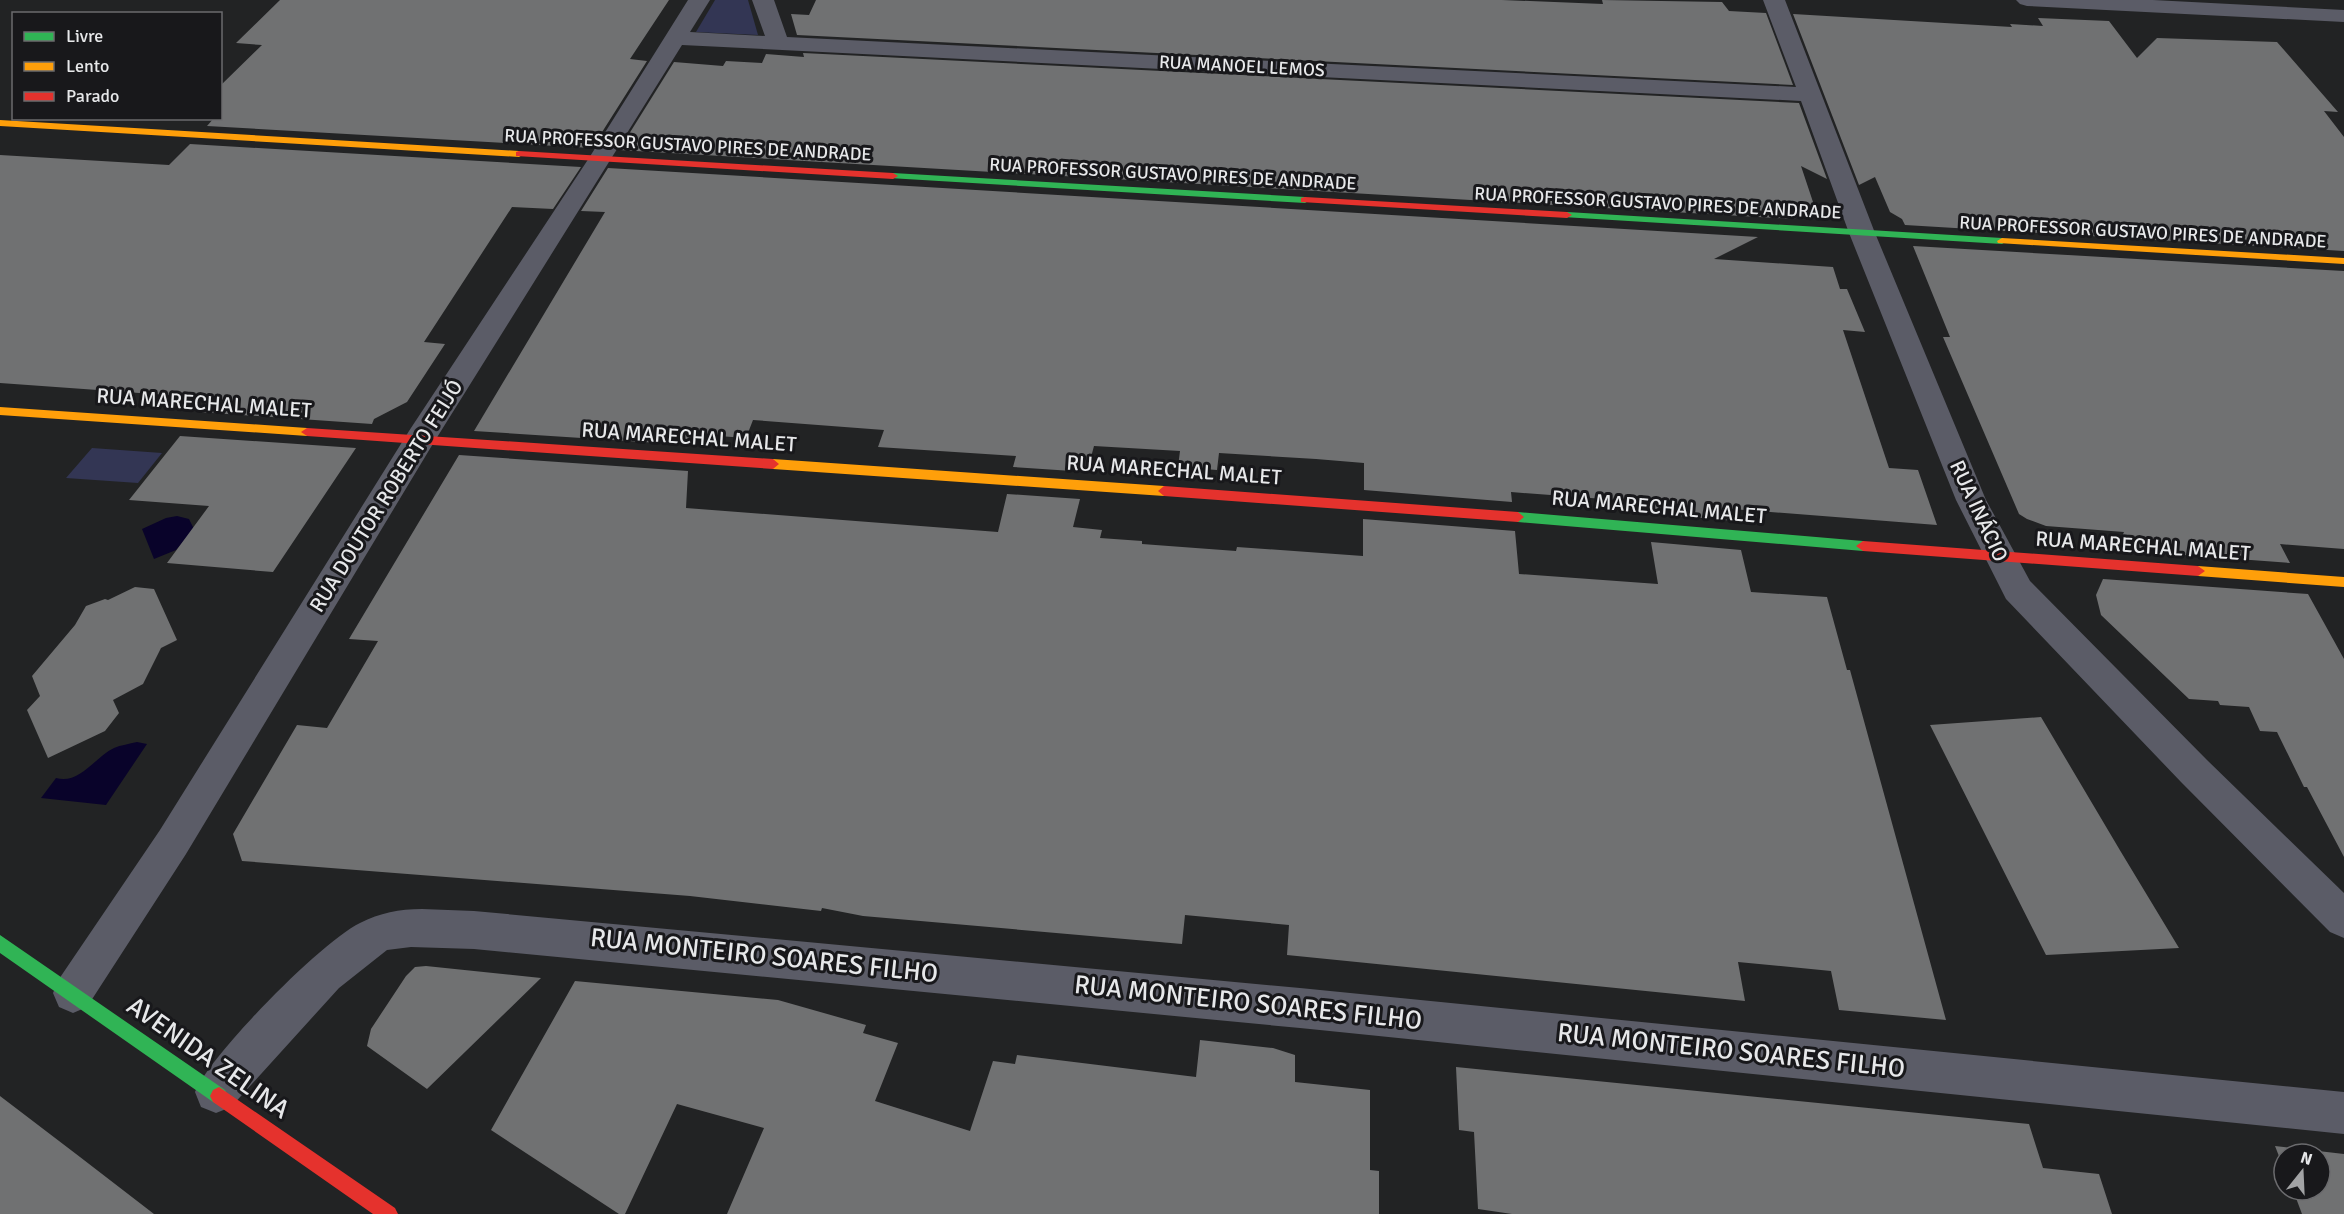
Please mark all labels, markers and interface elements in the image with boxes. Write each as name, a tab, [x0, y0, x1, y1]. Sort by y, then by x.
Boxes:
legend	[12, 12, 222, 120]
text: Livre	[66, 25, 103, 47]
street label: RUA MANOEL LEMOS	[1159, 51, 1325, 81]
text: Lento	[66, 55, 109, 77]
text: Parado	[66, 85, 119, 107]
street label: RUA PROFESSOR GUSTAVO PIRES DE ANDRADE	[504, 124, 872, 166]
street label: RUA PROFESSOR GUSTAVO PIRES DE ANDRADE	[989, 153, 1357, 195]
street label: RUA PROFESSOR GUSTAVO PIRES DE ANDRADE	[1474, 182, 1842, 224]
street label: RUA PROFESSOR GUSTAVO PIRES DE ANDRADE	[1959, 211, 2327, 253]
street label: RUA DOUTOR ROBERTO FEIJÓ	[304, 375, 468, 617]
street label: RUA MARECHAL MALET	[96, 383, 313, 424]
street label: RUA MARECHAL MALET	[581, 417, 798, 458]
street label: RUA MARECHAL MALET	[1066, 450, 1283, 491]
street label: RUA INÁCIO	[1944, 456, 2014, 566]
street label: RUA MARECHAL MALET	[1551, 485, 1768, 529]
street label: RUA MARECHAL MALET	[2035, 526, 2252, 567]
street label: RUA MONTEIRO SOARES FILHO	[589, 922, 939, 990]
street label: RUA MONTEIRO SOARES FILHO	[1073, 969, 1423, 1037]
street label: AVENIDA ZELINA	[120, 990, 296, 1126]
street label: RUA MONTEIRO SOARES FILHO	[1556, 1017, 1906, 1085]
north arrow	[2272, 1142, 2332, 1202]
text: N	[2298, 1147, 2315, 1170]

